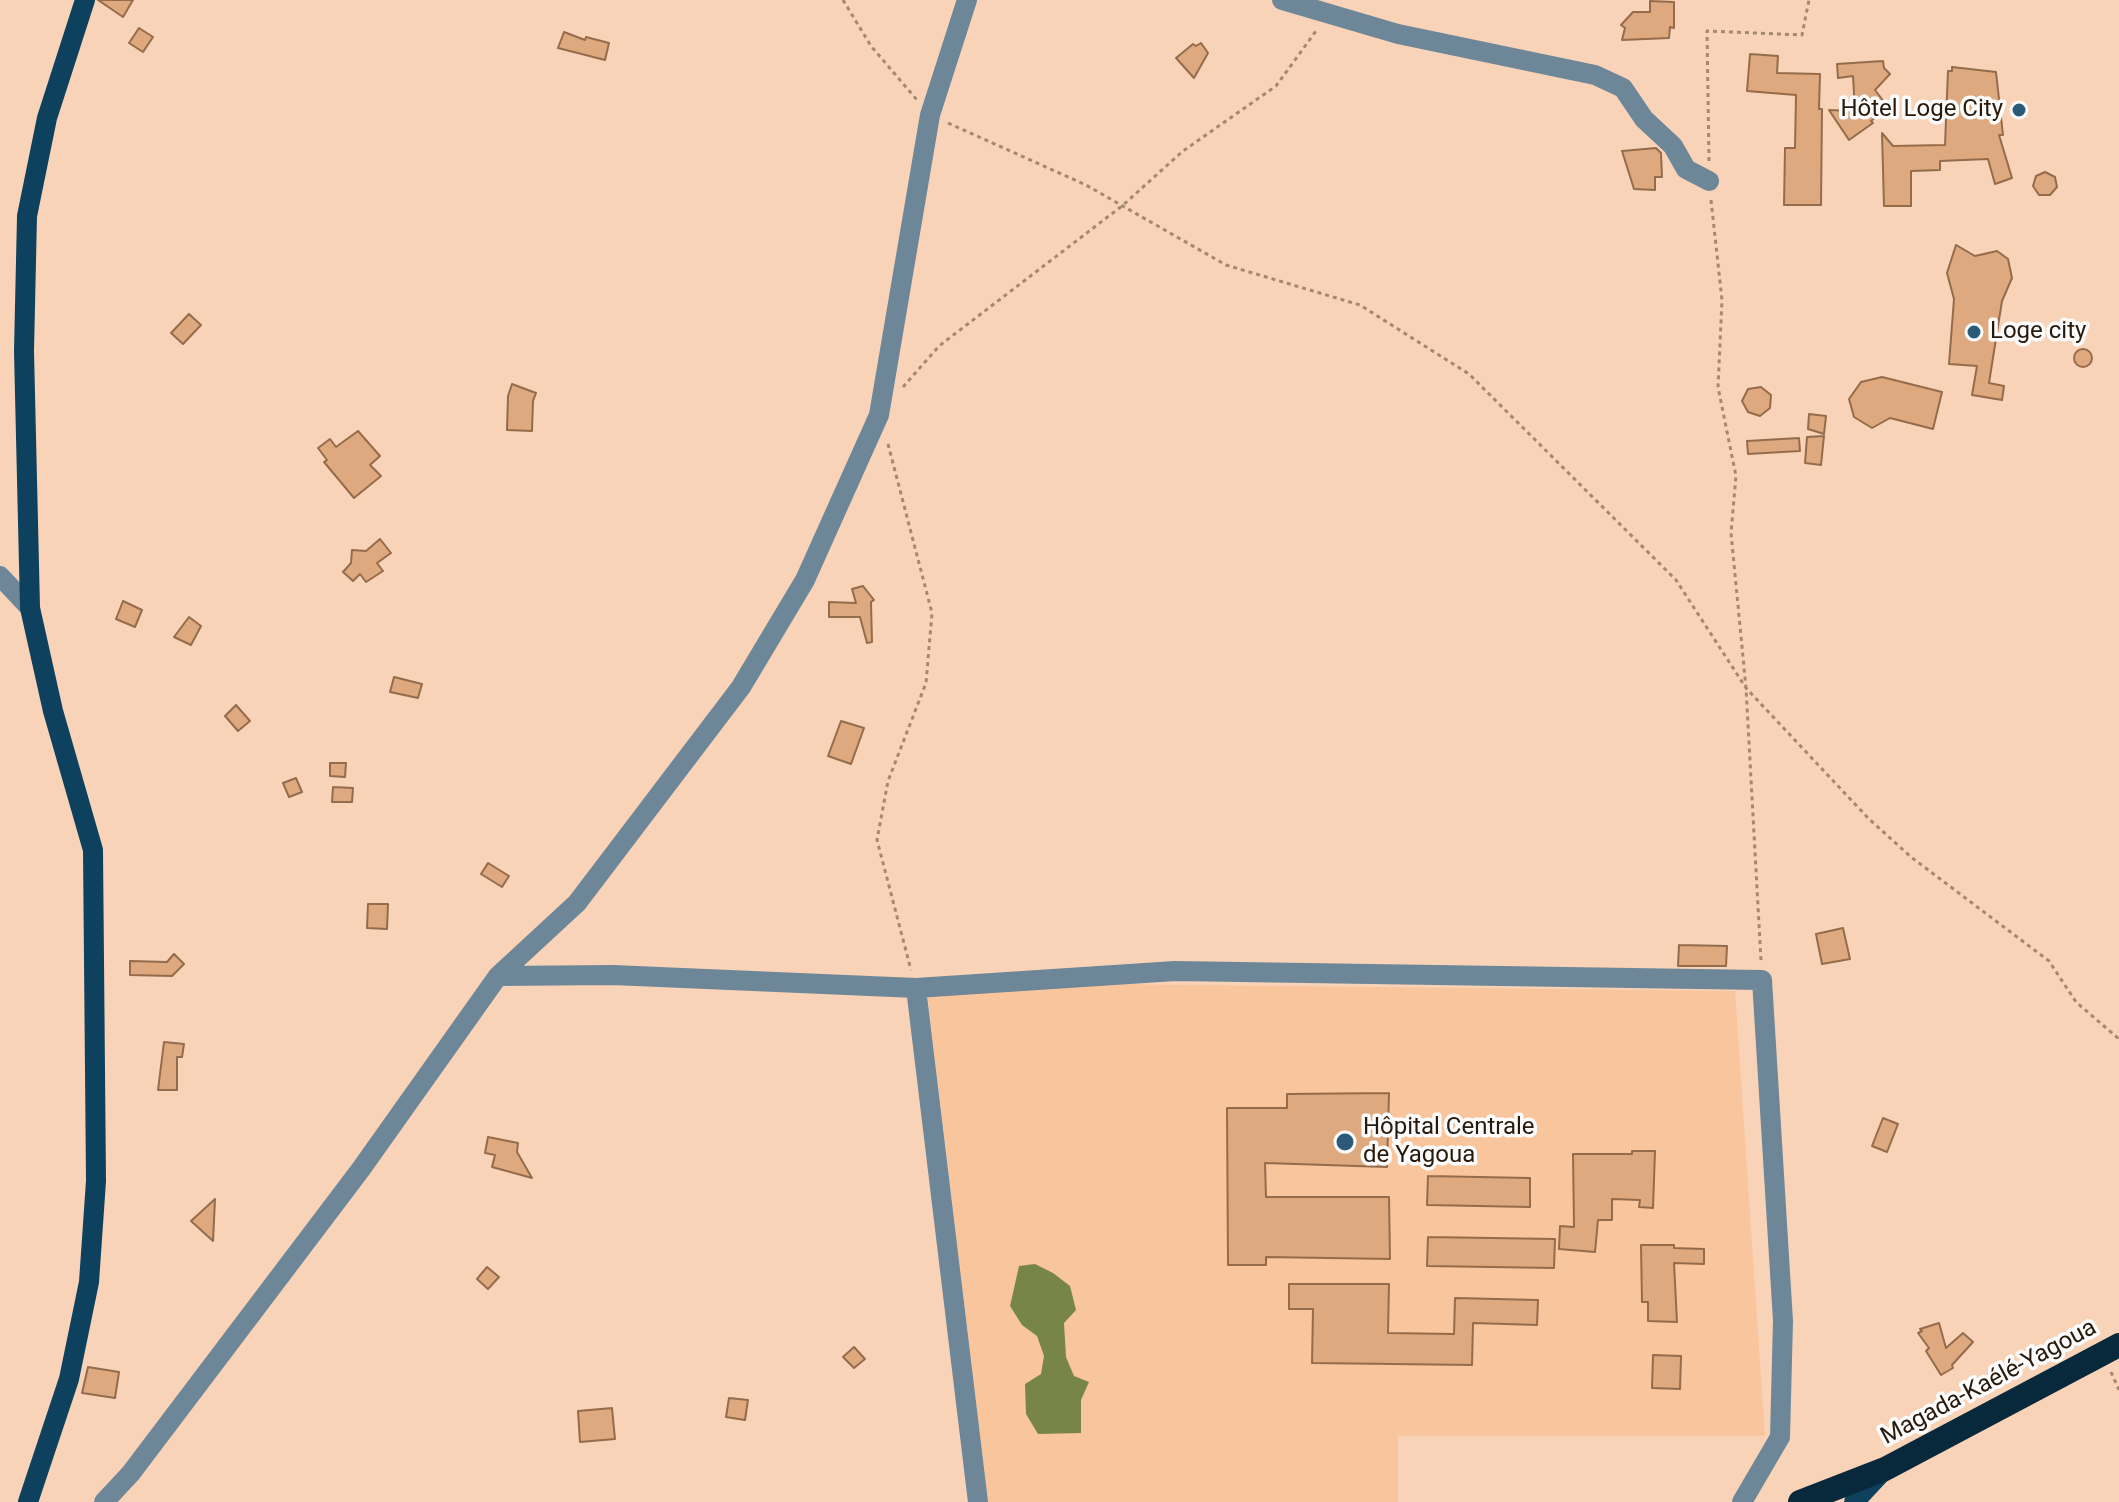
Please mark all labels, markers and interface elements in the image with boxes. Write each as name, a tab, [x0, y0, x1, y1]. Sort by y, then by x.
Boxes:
place label: Hôtel Loge City	[1840, 96, 2003, 124]
marker: Hôtel Loge City	[2010, 101, 2028, 119]
place label: Loge city	[1990, 318, 2086, 346]
marker: Loge city	[1965, 323, 1983, 341]
place label: Hôpital Centrale de Yagoua	[1363, 1114, 1535, 1170]
marker: Hôpital Centrale de Yagoua	[1334, 1131, 1356, 1153]
street label: Magada-Kaélé-Yagoua	[1876, 1314, 2102, 1452]

